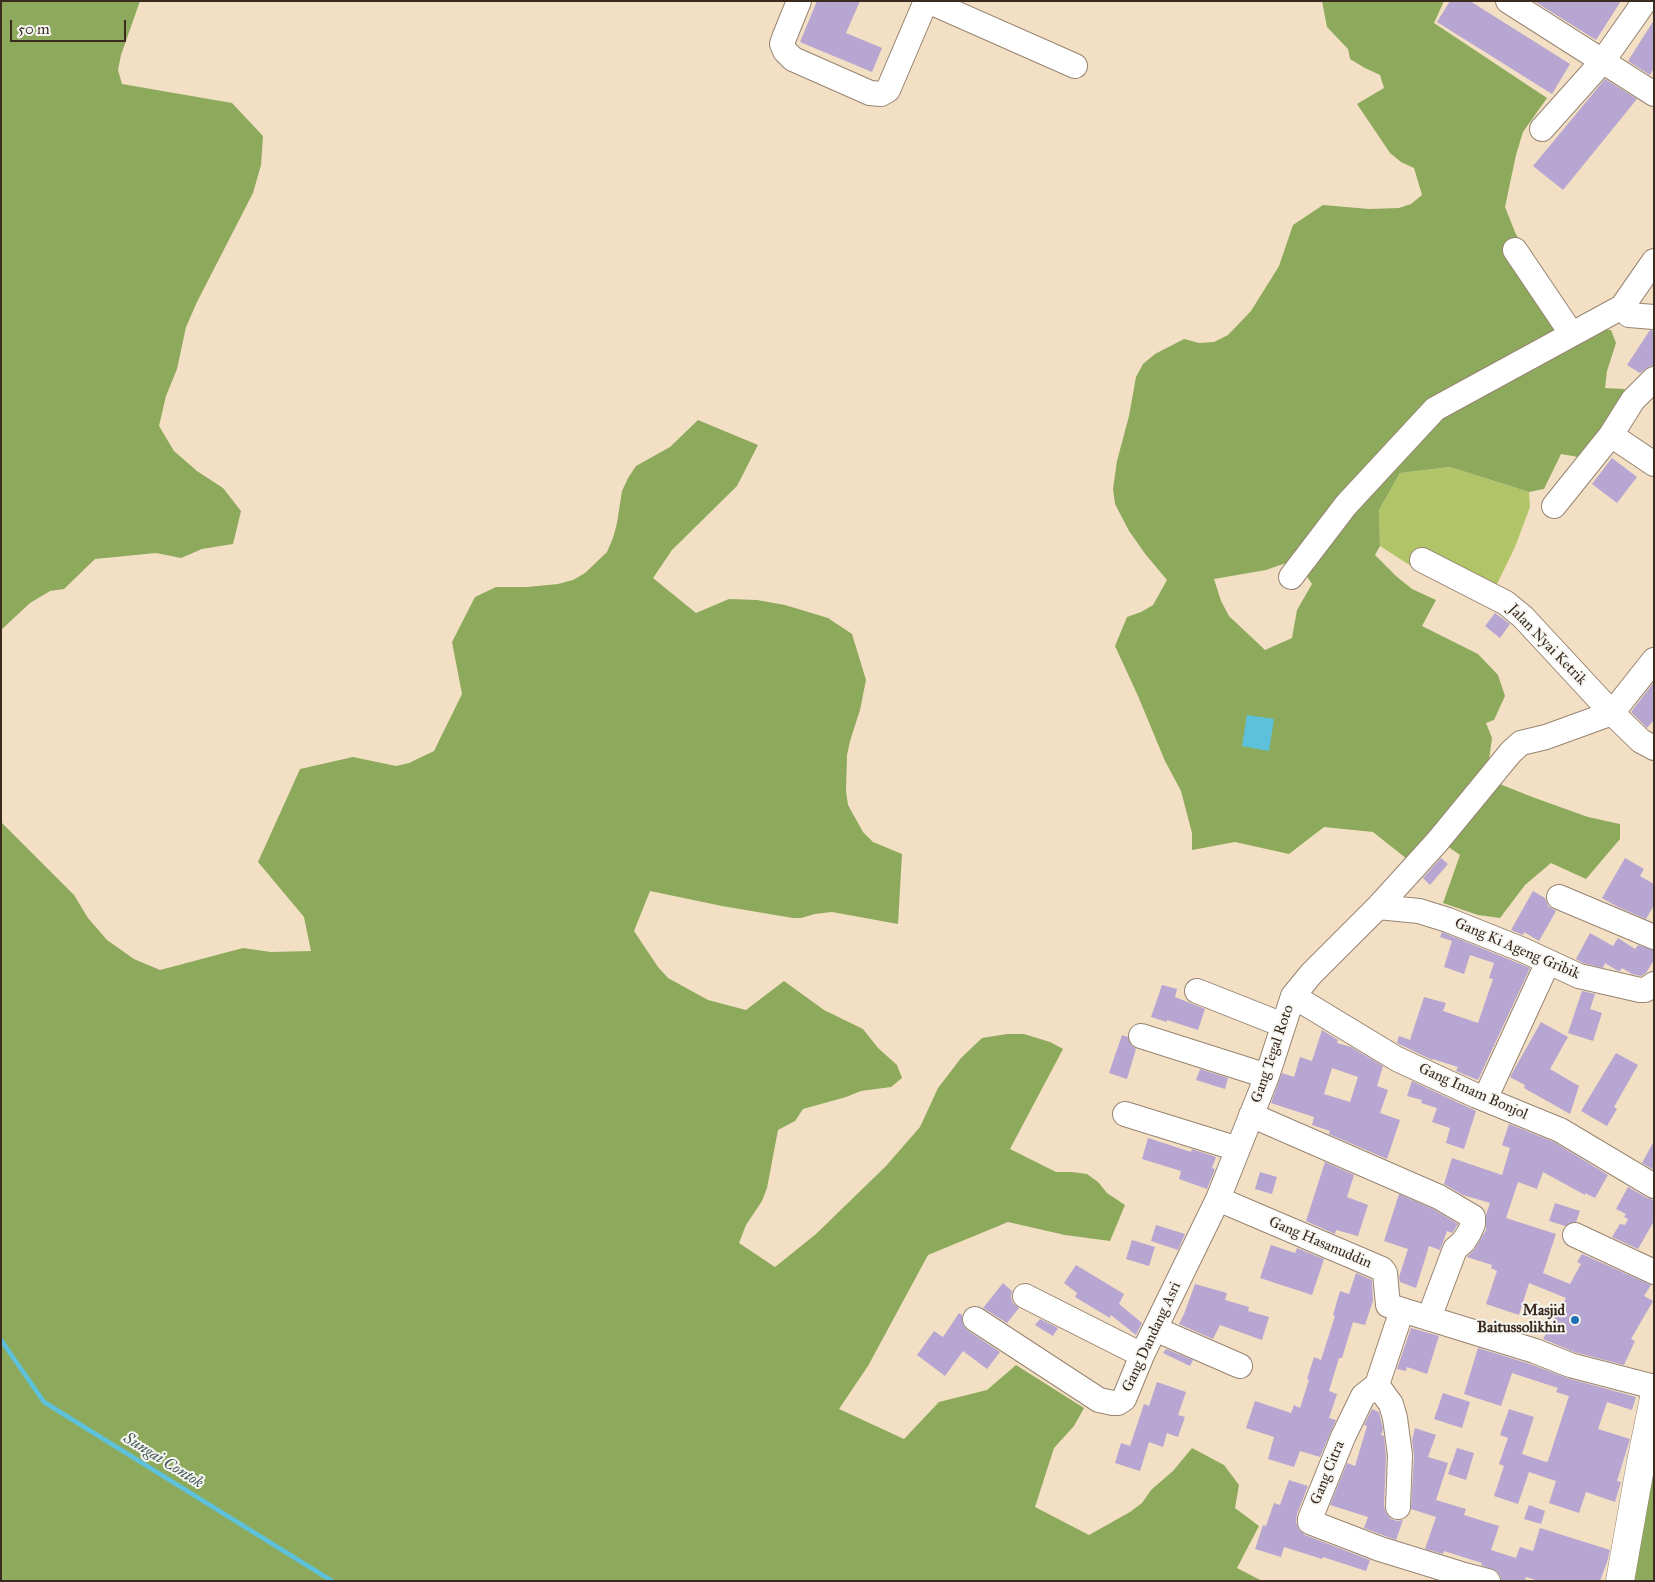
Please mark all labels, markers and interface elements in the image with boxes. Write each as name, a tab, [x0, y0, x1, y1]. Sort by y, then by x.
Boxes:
scale bar	[12, 10, 129, 42]
text: 50 m	[18, 20, 50, 38]
street label: Jalan Nyai Ketrik	[1504, 601, 1590, 689]
street label: Gang Ki Ageng Gribik	[1452, 914, 1582, 984]
street label: Gang Tegal Roto	[1248, 1003, 1298, 1105]
street label: Gang Imam Bonjol	[1415, 1060, 1531, 1124]
street label: Gang Hasanuddin	[1266, 1213, 1374, 1273]
street label: Gang Dandang Asri	[1119, 1279, 1185, 1395]
place label: Masjid Baitussolikhin	[1477, 1302, 1565, 1337]
marker: Masjid Baitussolikhin	[1569, 1314, 1581, 1326]
water label: Sungai Contok	[120, 1429, 206, 1493]
street label: Gang Citra	[1307, 1438, 1349, 1508]

